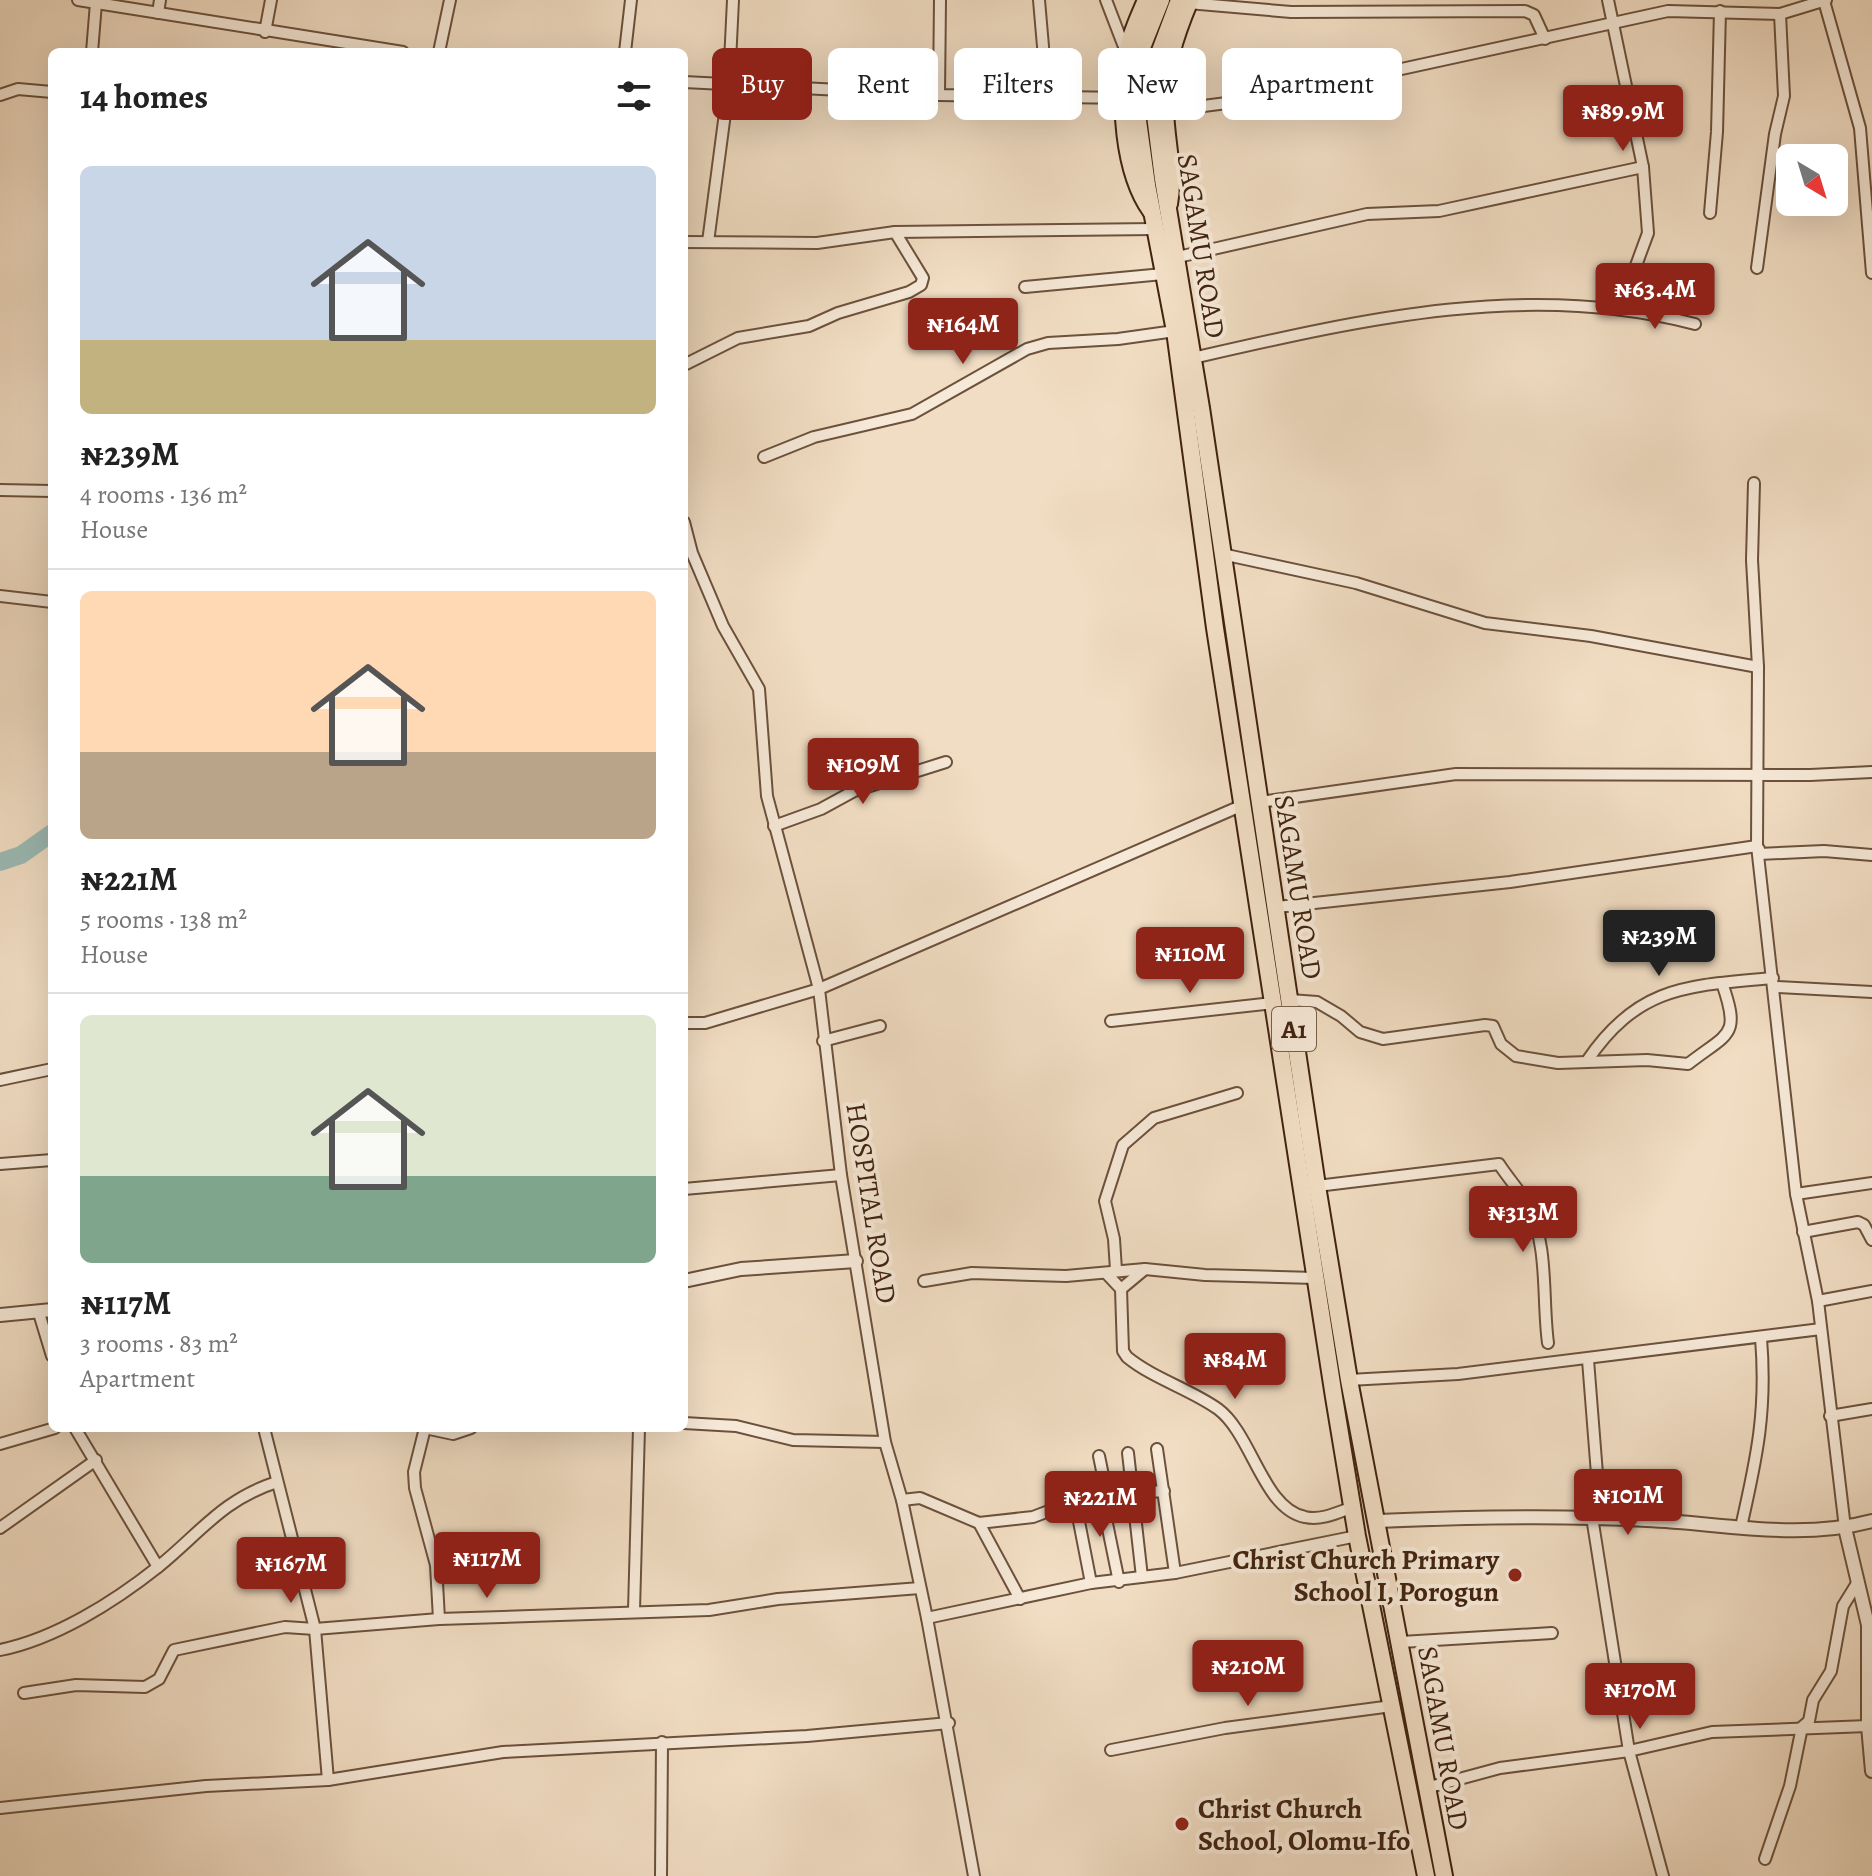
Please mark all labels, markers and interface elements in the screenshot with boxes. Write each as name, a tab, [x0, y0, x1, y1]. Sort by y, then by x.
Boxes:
chip: Buy	[712, 48, 812, 120]
chip: Rent	[828, 48, 938, 120]
chip: Filters	[954, 48, 1082, 120]
chip: New	[1098, 48, 1206, 120]
chip: Apartment	[1222, 48, 1402, 120]
text: 14 homes	[80, 73, 208, 120]
icon: filters	[612, 74, 656, 118]
pin: ₦89.9M	[1558, 85, 1688, 153]
text: ₦89.9M	[1581, 93, 1665, 128]
north arrow	[1776, 144, 1848, 216]
map controls	[1776, 144, 1848, 216]
street label: SAGAMU ROAD	[1168, 151, 1234, 341]
icon: home	[296, 218, 440, 362]
pin: ₦63.4M	[1590, 263, 1720, 331]
text: ₦63.4M	[1614, 271, 1696, 306]
pin: ₦164M	[907, 298, 1019, 366]
text: ₦164M	[926, 306, 1000, 341]
text: ₦239M	[80, 430, 179, 477]
text: 4 rooms · 136 m²	[80, 477, 247, 512]
text: House	[80, 512, 148, 547]
icon: home	[296, 643, 440, 787]
pin: ₦109M	[807, 738, 919, 806]
text: ₦109M	[826, 746, 900, 781]
street label: SAGAMU ROAD	[1265, 792, 1331, 982]
text: ₦221M	[80, 855, 178, 902]
text: 5 rooms · 138 m²	[80, 902, 247, 937]
pin: ₦239M	[1603, 910, 1715, 978]
text: ₦239M	[1621, 918, 1697, 953]
pin: ₦110M	[1134, 927, 1246, 995]
text: ₦110M	[1154, 935, 1226, 970]
text: House	[80, 937, 148, 972]
road number: A1	[1272, 1007, 1316, 1051]
icon: home	[296, 1067, 440, 1211]
street label: HOSPITAL ROAD	[836, 1100, 906, 1306]
pin: ₦313M	[1467, 1186, 1579, 1254]
text: ₦313M	[1487, 1194, 1559, 1229]
text: ₦117M	[80, 1279, 171, 1326]
text: 3 rooms · 83 m²	[80, 1326, 238, 1361]
pin: ₦84M	[1188, 1333, 1282, 1401]
text: ₦84M	[1203, 1341, 1267, 1376]
text: Apartment	[80, 1361, 195, 1396]
pin: ₦101M	[1572, 1469, 1684, 1537]
pin: ₦221M	[1044, 1471, 1156, 1539]
text: ₦101M	[1592, 1477, 1664, 1512]
text: ₦221M	[1063, 1479, 1137, 1514]
pin: ₦117M	[431, 1532, 543, 1600]
pin: ₦167M	[235, 1537, 347, 1605]
text: ₦117M	[452, 1540, 522, 1575]
place label: Christ Church Primary School I, Porogun	[1232, 1541, 1500, 1611]
text: ₦167M	[255, 1545, 327, 1580]
marker: Christ Church Primary School I, Porogun	[1506, 1566, 1524, 1584]
pin: ₦210M	[1192, 1640, 1304, 1708]
street label: SAGAMU ROAD	[1408, 1643, 1478, 1833]
text: ₦210M	[1210, 1648, 1286, 1683]
pin: ₦170M	[1584, 1663, 1696, 1731]
text: ₦170M	[1603, 1671, 1677, 1706]
place label: Christ Church School, Olomu-Ifo	[1198, 1790, 1410, 1860]
marker: Christ Church School, Olomu-Ifo	[1173, 1815, 1191, 1833]

